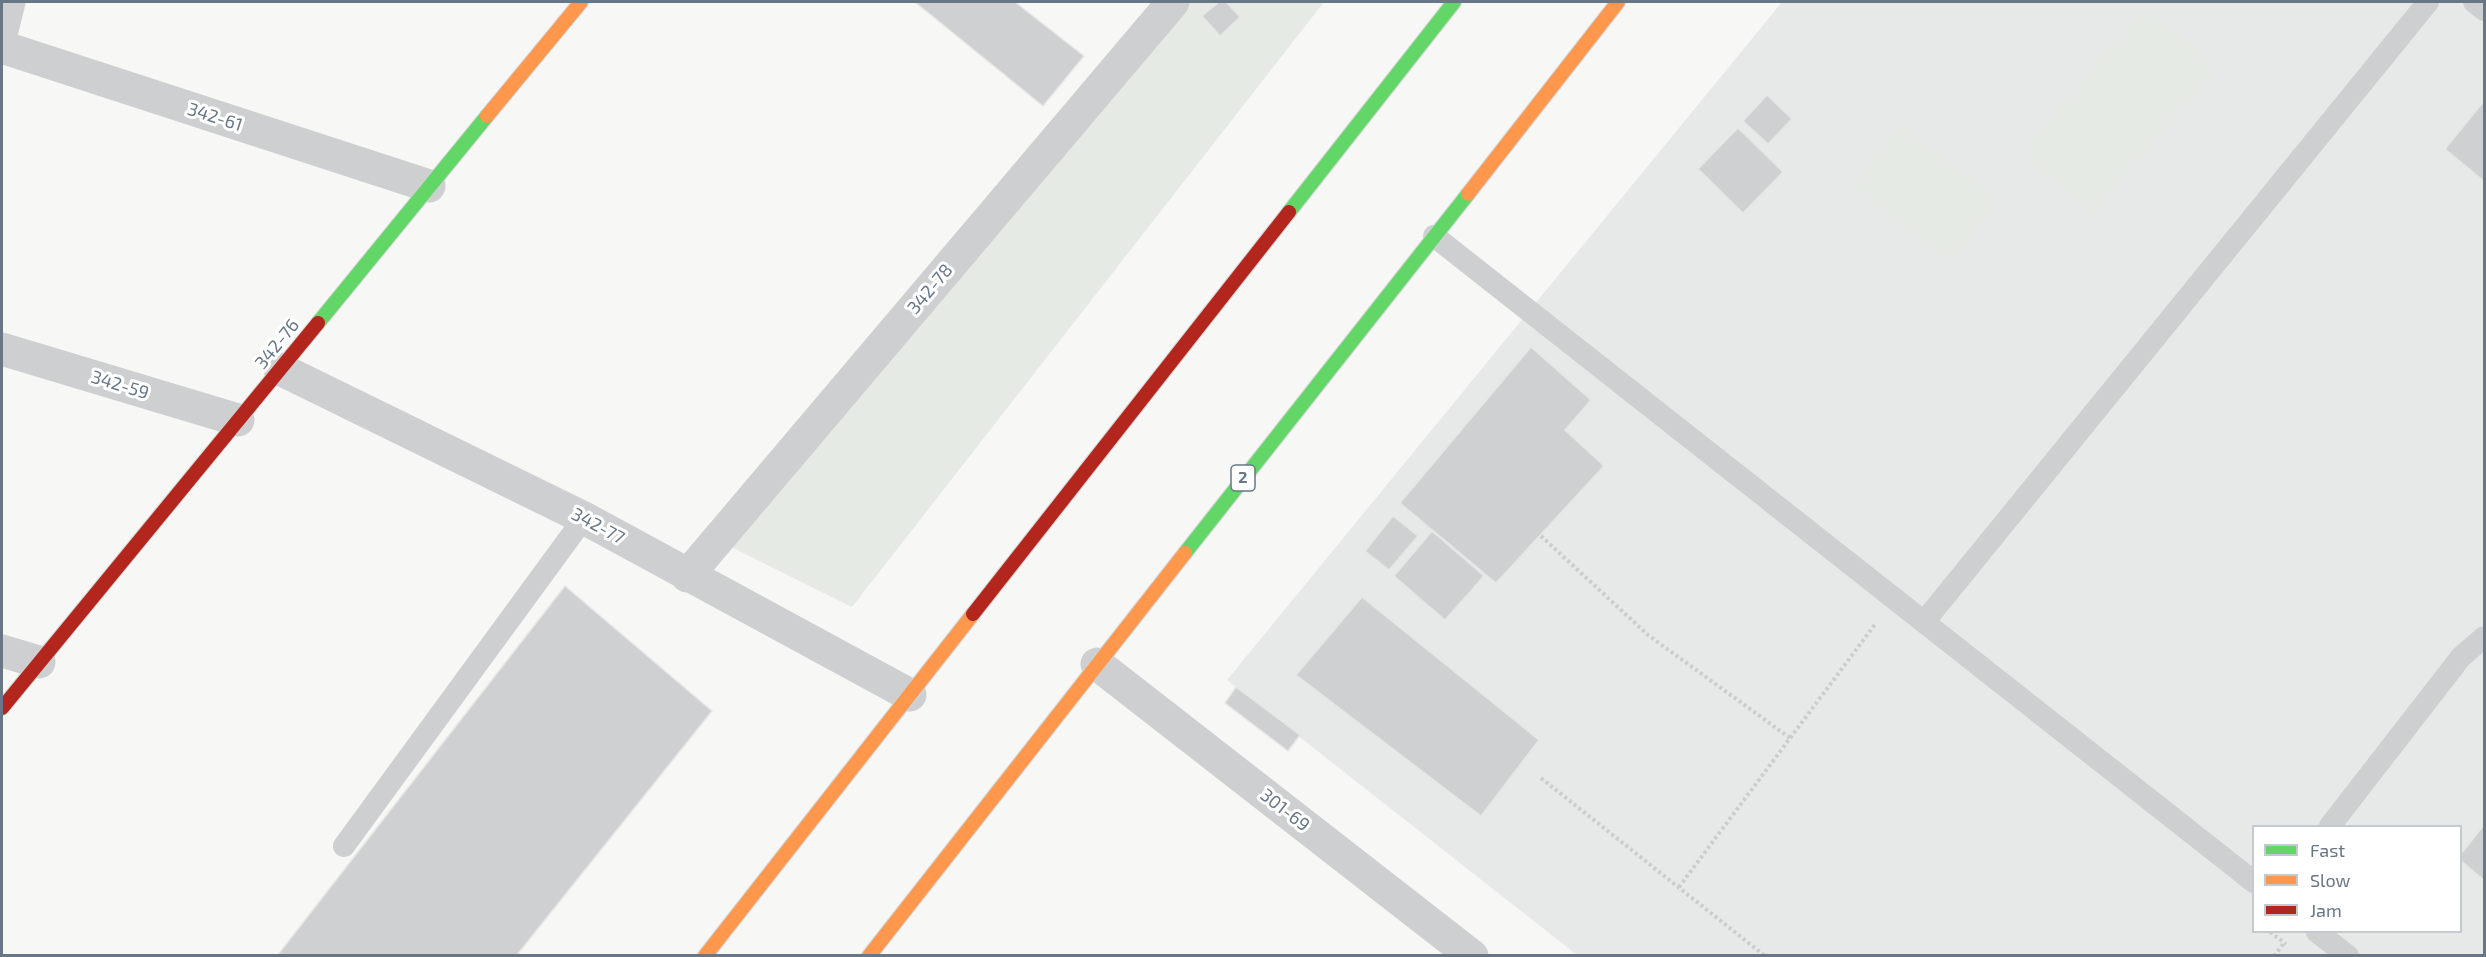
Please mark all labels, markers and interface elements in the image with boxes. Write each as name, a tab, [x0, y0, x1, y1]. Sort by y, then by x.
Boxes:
street label: 342-61	[185, 98, 245, 136]
street label: 342-78	[903, 260, 957, 318]
street label: 342-76	[250, 315, 304, 373]
street label: 342-59	[89, 366, 151, 404]
road number: 2	[1231, 465, 1255, 491]
street label: 342-77	[568, 503, 628, 549]
street label: 301-69	[1256, 784, 1314, 836]
legend	[2252, 825, 2462, 933]
text: Fast	[2310, 839, 2345, 861]
text: Slow	[2310, 869, 2350, 891]
text: Jam	[2310, 899, 2342, 921]

